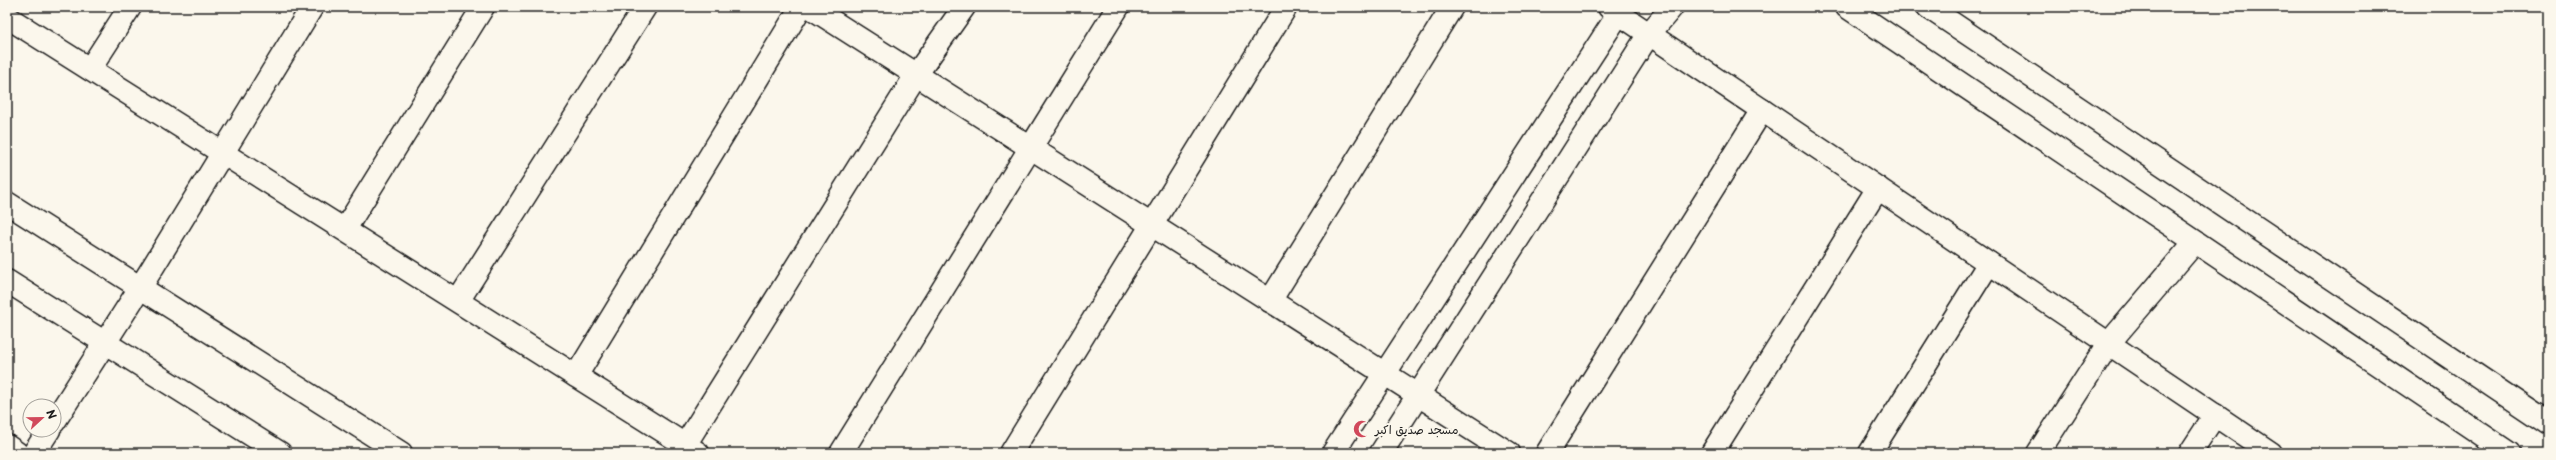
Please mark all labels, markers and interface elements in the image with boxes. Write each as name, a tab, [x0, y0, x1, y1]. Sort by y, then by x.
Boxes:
north arrow	[22, 398, 62, 438]
text: N	[42, 407, 61, 422]
mosque icon: مسجد صدیق اکبر	[1352, 419, 1372, 439]
place label: مسجد صدیق اکبر	[1374, 420, 1458, 438]

